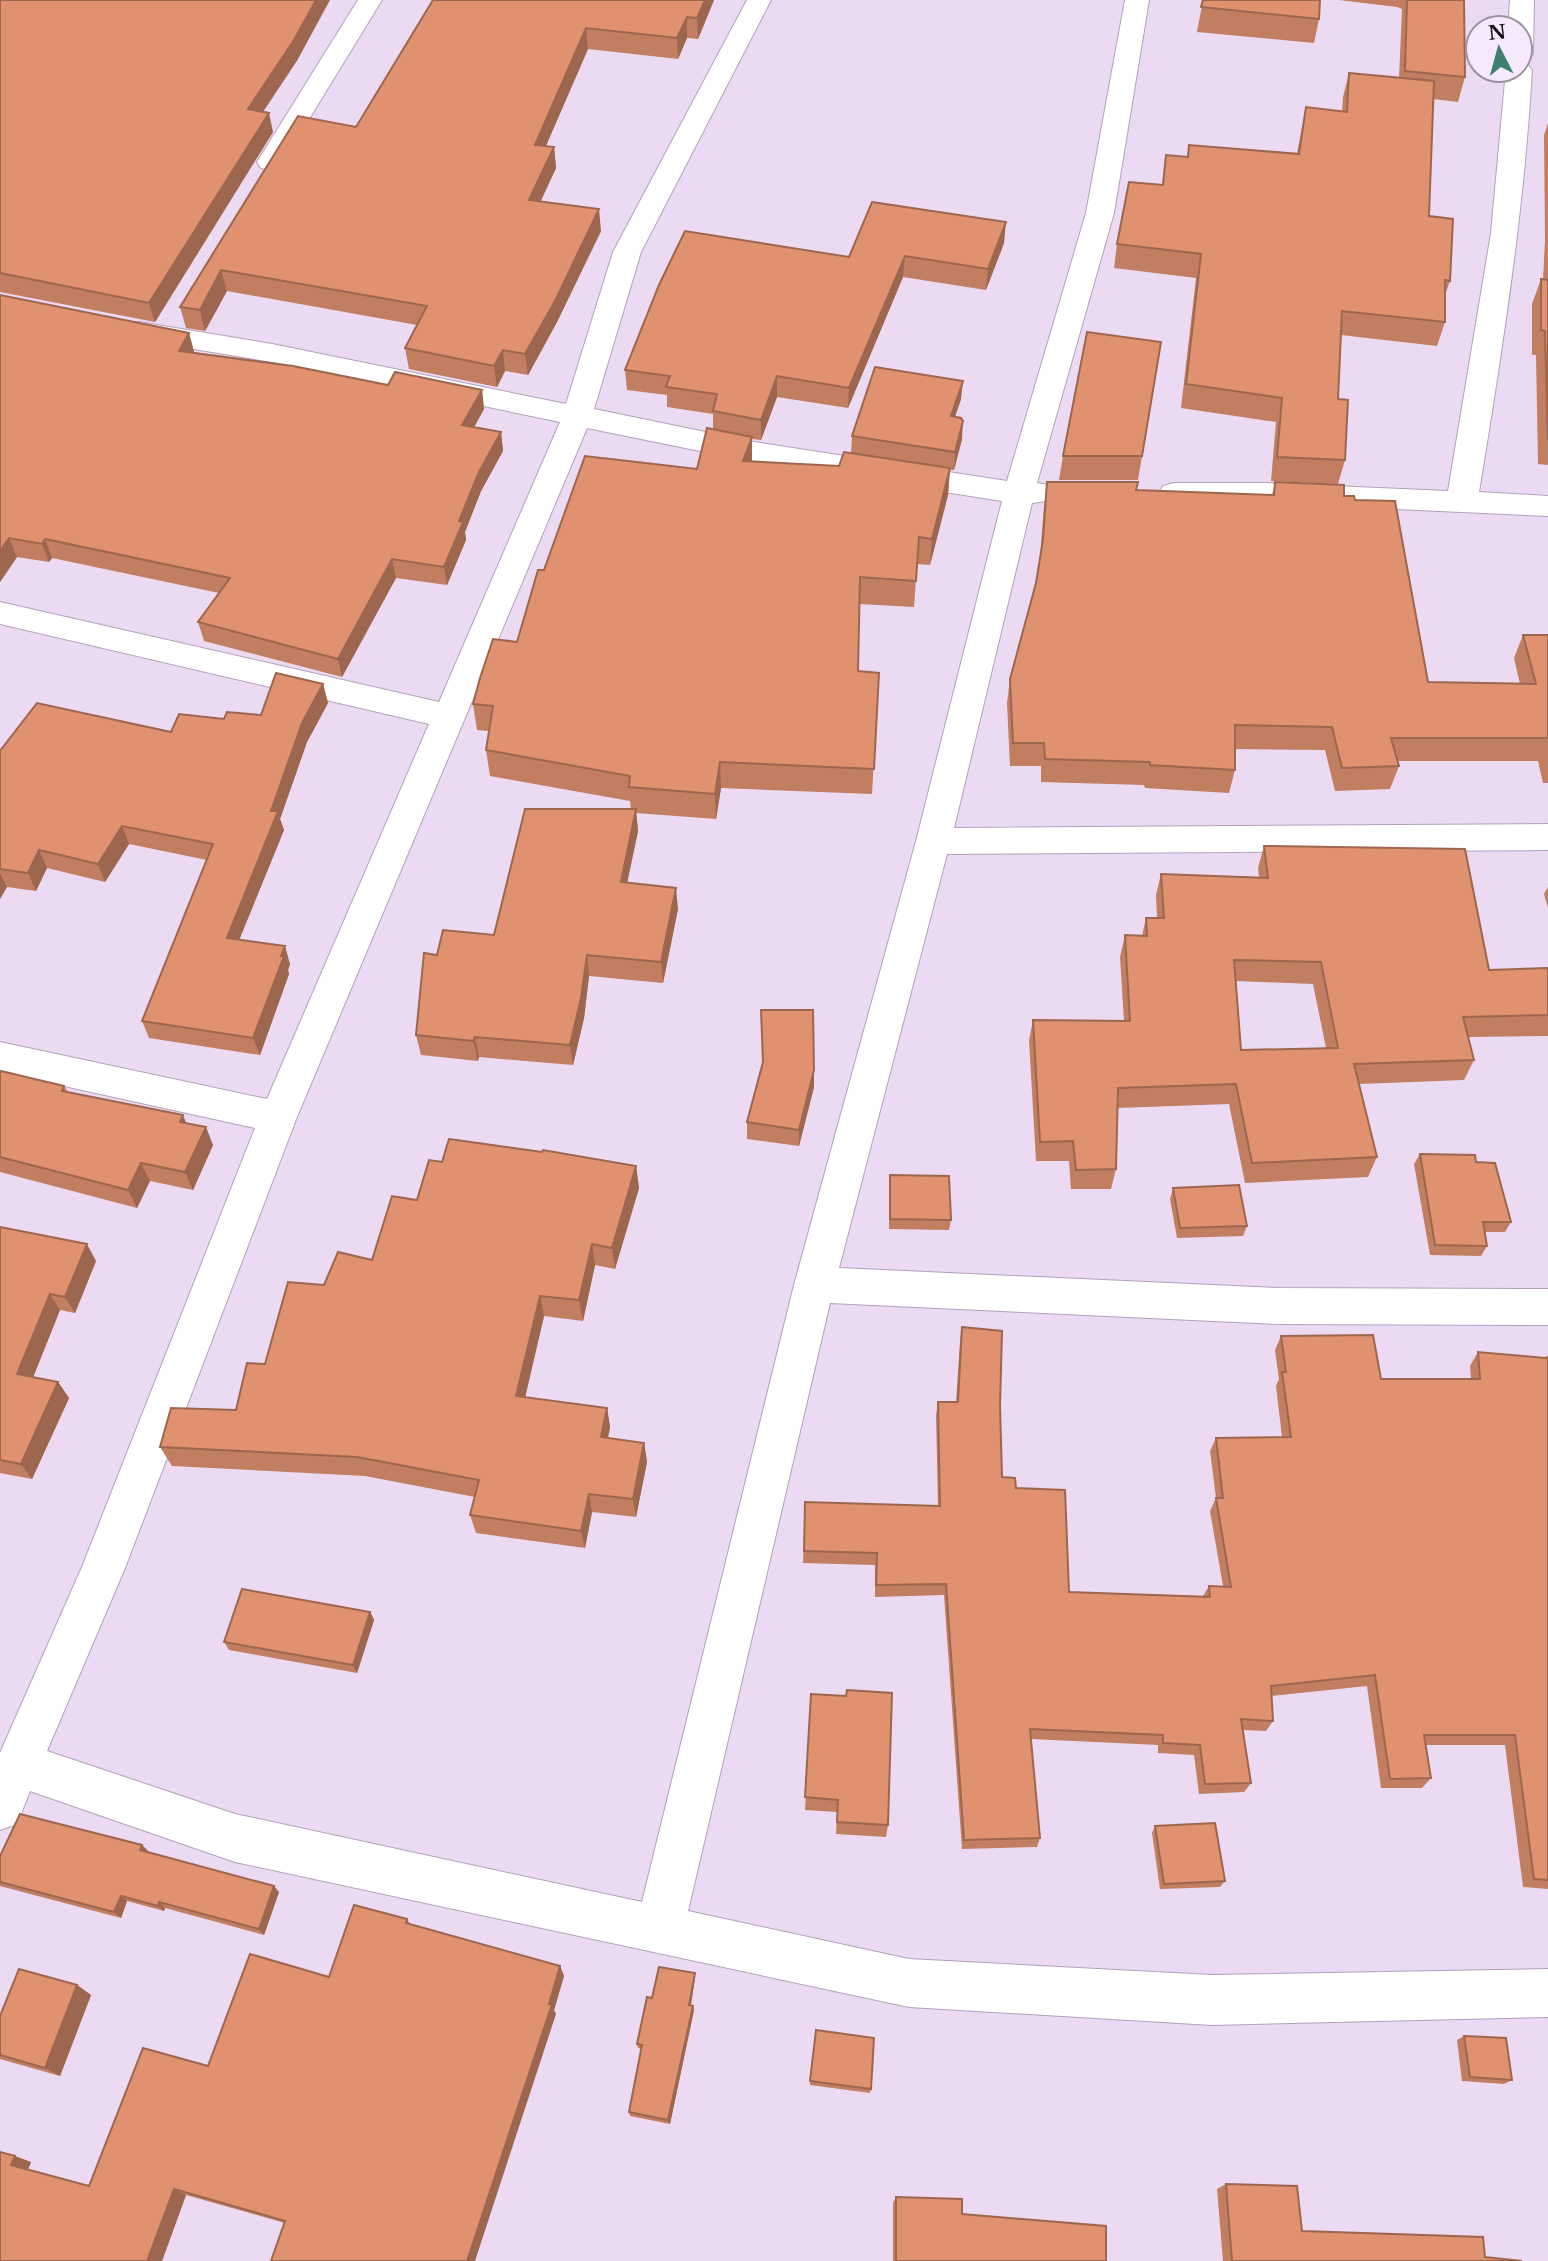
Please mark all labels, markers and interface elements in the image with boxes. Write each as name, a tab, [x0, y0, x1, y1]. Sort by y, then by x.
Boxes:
north arrow	[1464, 14, 1534, 84]
text: N	[1487, 20, 1507, 45]

